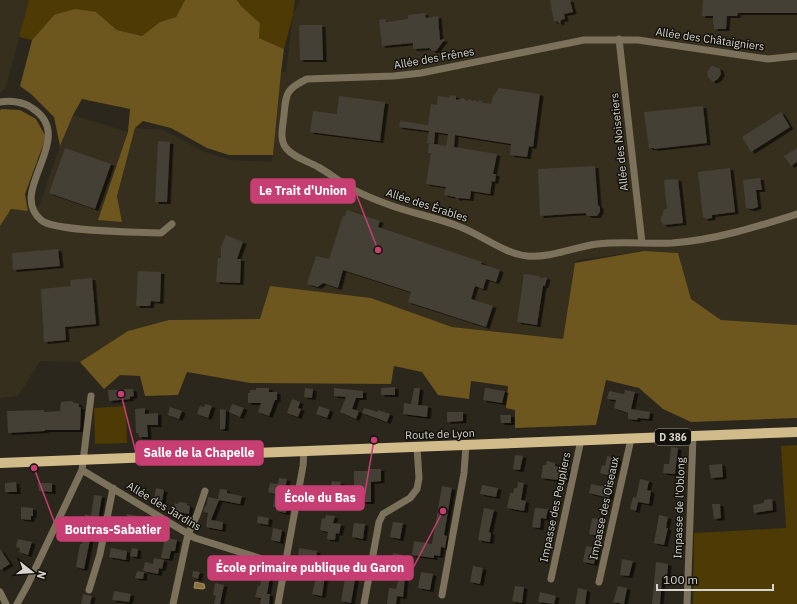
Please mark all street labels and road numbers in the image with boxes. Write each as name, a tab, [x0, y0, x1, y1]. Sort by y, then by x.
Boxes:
street label: Allée des Châtaigniers	[655, 24, 765, 54]
street label: Allée des Frênes	[393, 44, 475, 72]
street label: Allée des Noisetiers	[607, 92, 631, 192]
street label: Allée des Érables	[384, 185, 470, 225]
street label: Route de Lyon	[405, 426, 475, 442]
road number: D 386	[655, 429, 691, 445]
street label: Impasse des Peupliers	[536, 451, 574, 563]
street label: Impasse des Oiseaux	[586, 455, 622, 561]
street label: Impasse de l'Oblong	[670, 457, 688, 559]
street label: Allée des Jardins	[124, 478, 204, 534]

